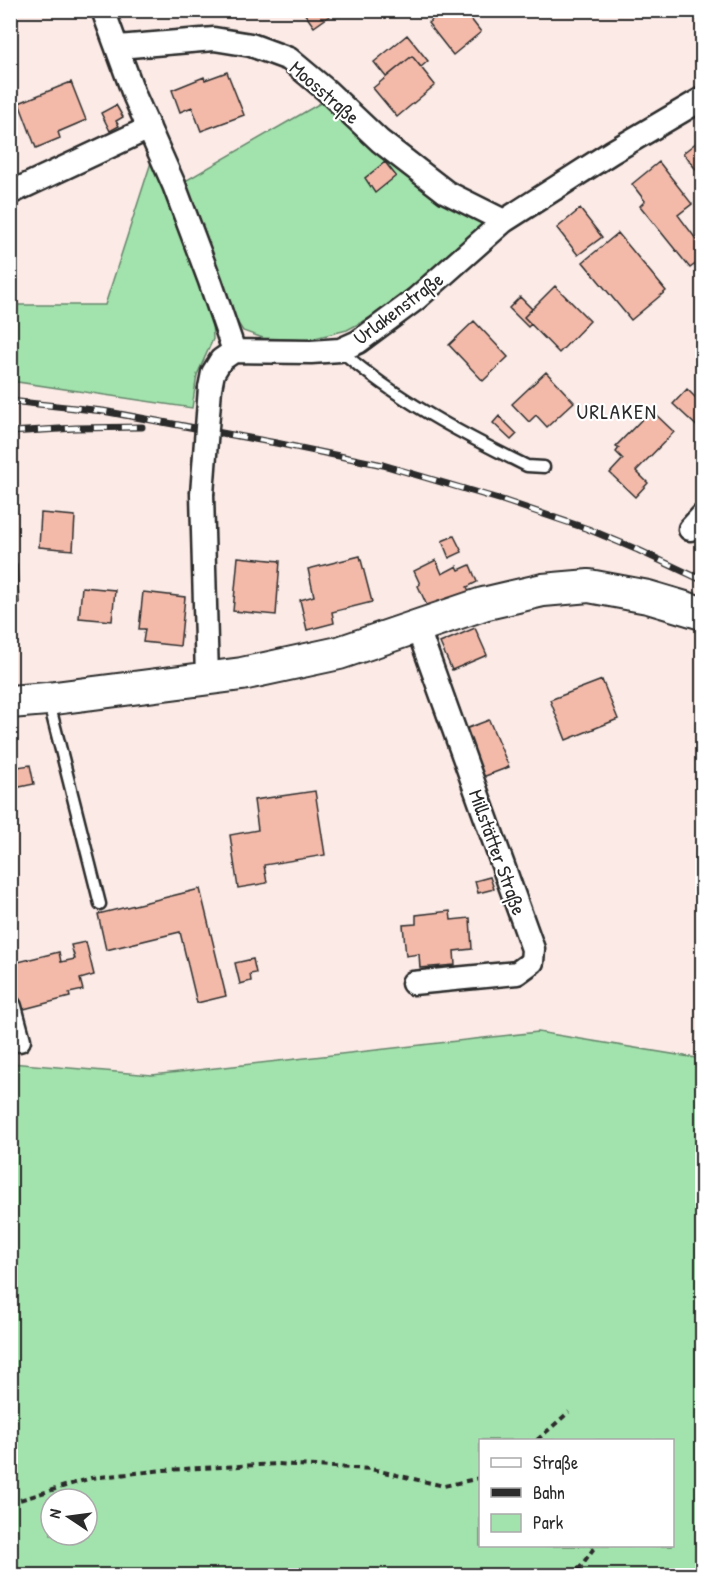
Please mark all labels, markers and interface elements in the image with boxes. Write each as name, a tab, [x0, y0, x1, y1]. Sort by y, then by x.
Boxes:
street label: Moosstraße	[284, 54, 366, 130]
street label: Urlakenstraße	[348, 265, 448, 351]
district label: URLAKEN	[576, 397, 658, 426]
street label: Millstätter Straße	[463, 786, 533, 918]
legend	[479, 1439, 674, 1547]
text: Straße	[533, 1450, 578, 1475]
text: Bahn	[533, 1480, 565, 1505]
north arrow	[39, 1487, 99, 1547]
text: N	[43, 1507, 66, 1520]
text: Park	[533, 1510, 564, 1535]

